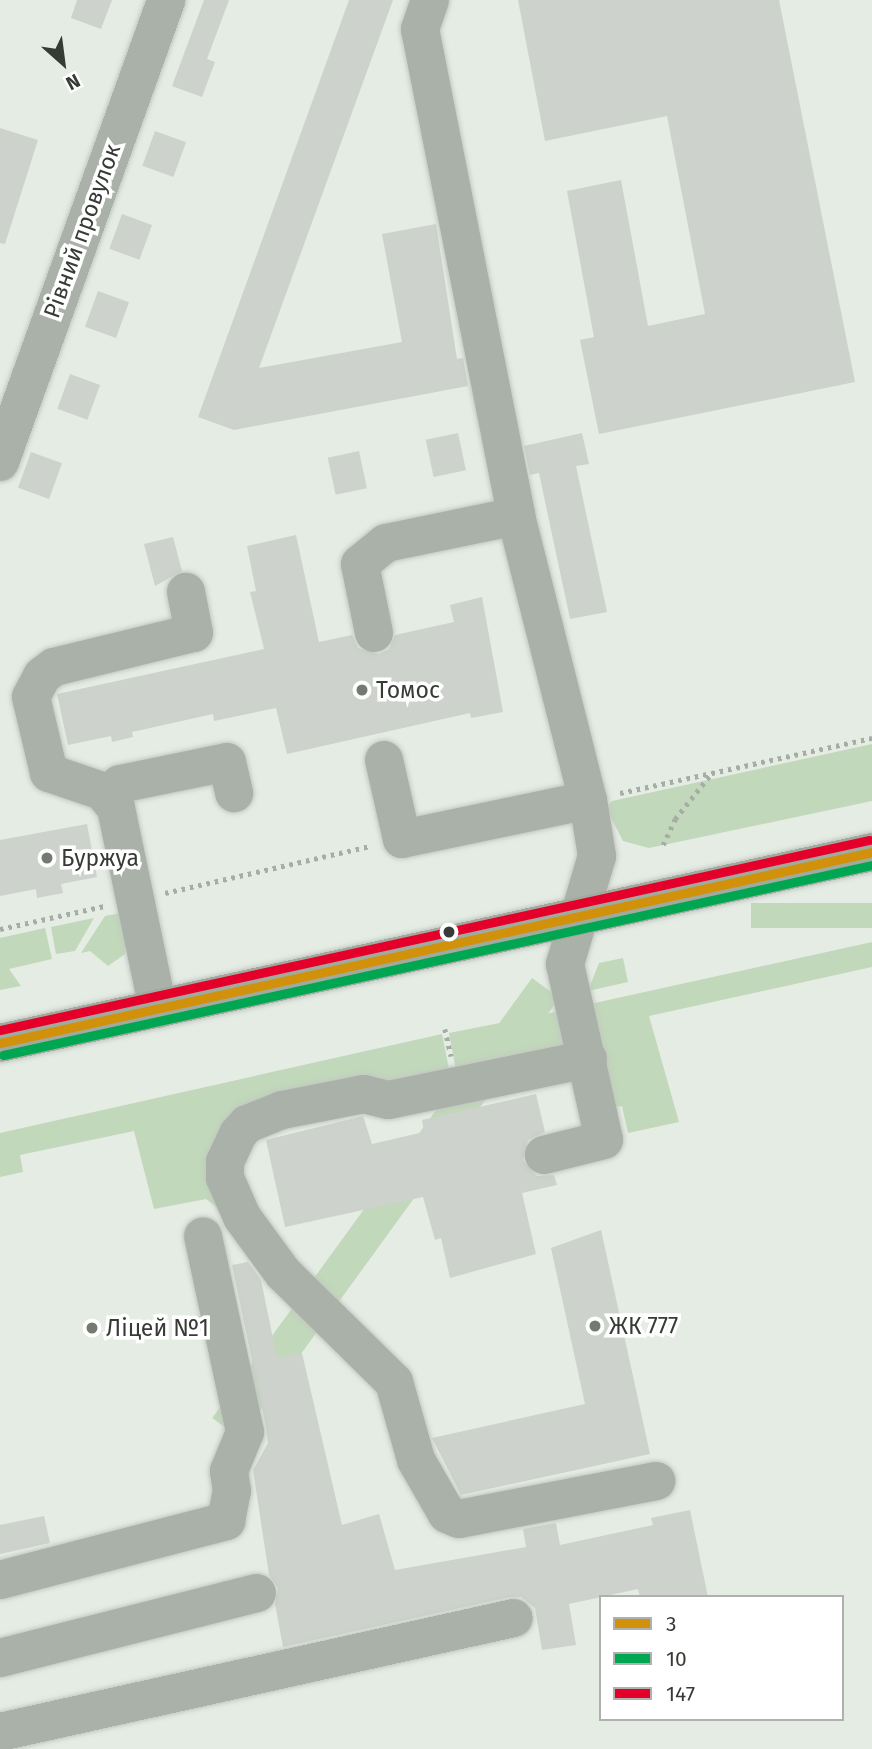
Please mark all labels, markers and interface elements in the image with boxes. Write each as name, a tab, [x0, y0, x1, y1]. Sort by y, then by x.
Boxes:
north arrow	[28, 28, 98, 98]
text: N	[62, 69, 84, 95]
street label: Рівний провулок	[38, 140, 126, 322]
place label: Томос	[376, 676, 440, 704]
marker: Томос	[354, 682, 370, 698]
place label: Буржуа	[61, 844, 139, 872]
marker: Буржуа	[39, 850, 55, 866]
unlabelled marker	[442, 925, 456, 939]
place label: ЖК 777	[609, 1312, 678, 1340]
place label: Ліцей №1	[106, 1314, 209, 1342]
marker: ЖК 777	[587, 1318, 603, 1334]
marker: Ліцей №1	[84, 1320, 100, 1336]
legend	[599, 1595, 844, 1721]
text: 3	[666, 1611, 676, 1637]
text: 10	[666, 1646, 687, 1672]
text: 147	[666, 1681, 695, 1707]

